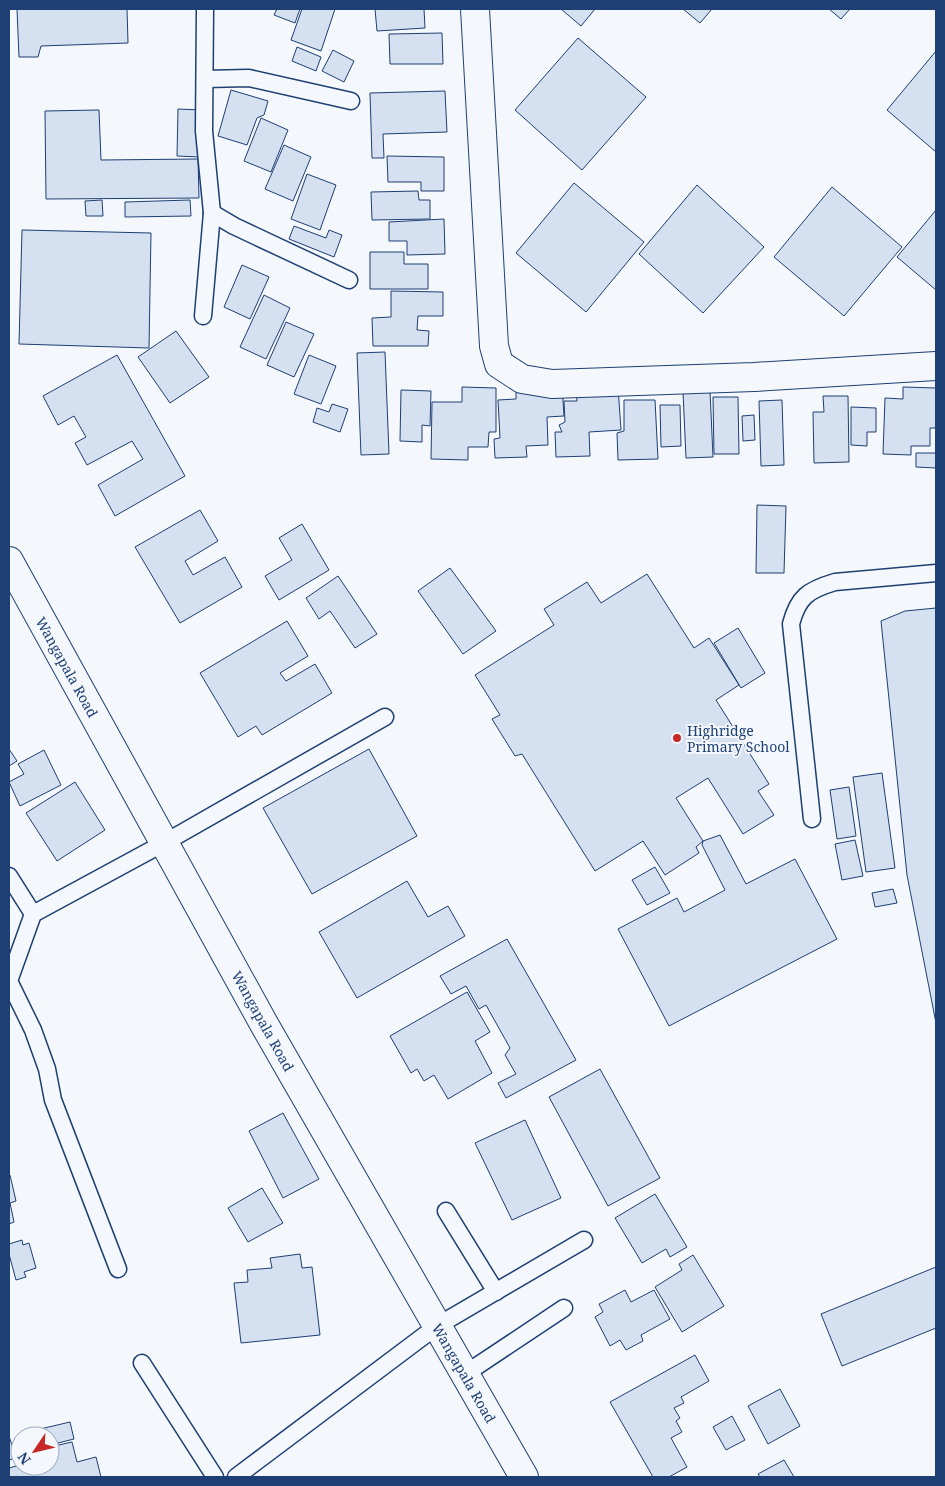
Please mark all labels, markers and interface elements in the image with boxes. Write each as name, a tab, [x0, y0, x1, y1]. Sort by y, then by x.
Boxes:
street label: Wangapala Road	[32, 613, 103, 721]
place label: Highridge Primary School	[687, 721, 790, 756]
marker: Highridge Primary School	[671, 732, 683, 744]
street label: Wangapala Road	[228, 967, 299, 1075]
street label: Wangapala Road	[428, 1320, 500, 1427]
north arrow	[10, 1426, 60, 1476]
text: N	[13, 1449, 35, 1469]

